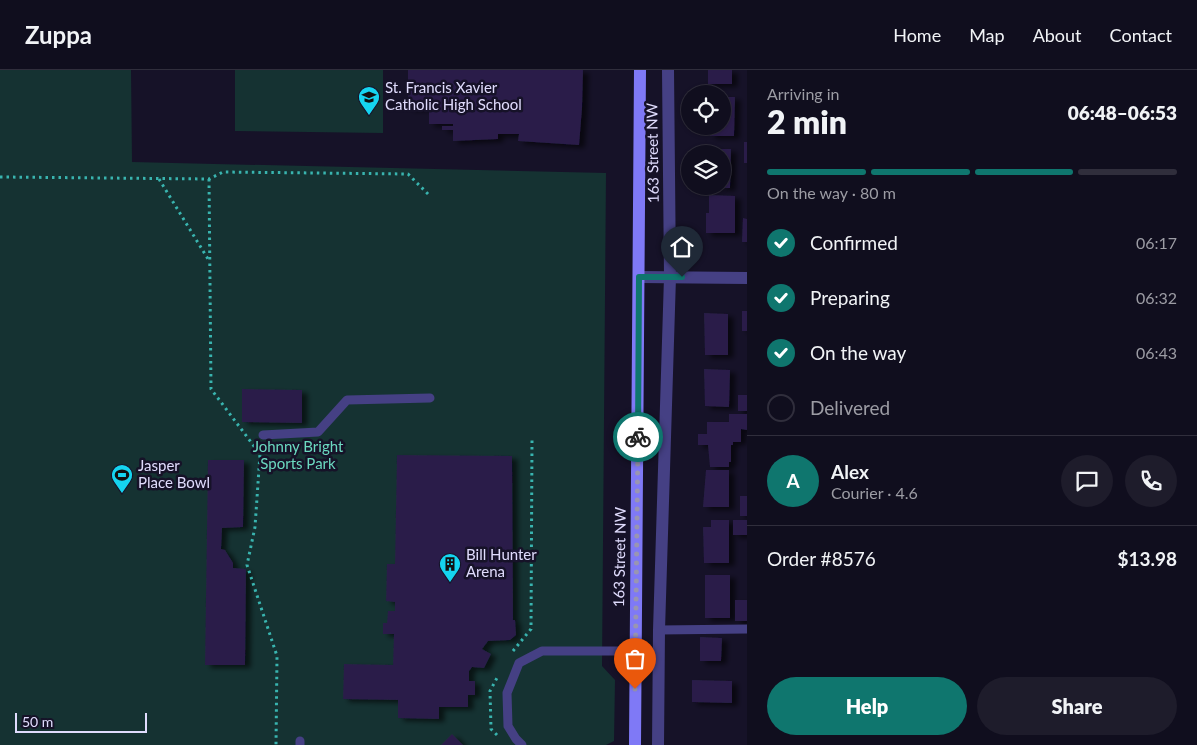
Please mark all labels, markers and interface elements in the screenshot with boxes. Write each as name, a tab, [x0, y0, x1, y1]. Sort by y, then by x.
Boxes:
text: Zuppa	[25, 20, 92, 49]
text: Home	[893, 24, 941, 46]
text: Map	[969, 24, 1005, 46]
text: About	[1033, 24, 1082, 46]
text: Contact	[1110, 24, 1172, 46]
place label: St. Francis Xavier Catholic High School	[385, 78, 522, 113]
text: Arriving in	[767, 84, 840, 103]
school or university icon: St. Francis Xavier Catholic High School	[357, 85, 381, 116]
map controls	[681, 85, 731, 195]
button: locate	[681, 85, 731, 135]
text: 06:48–06:53	[1068, 101, 1177, 124]
street label: 163 Street NW	[642, 102, 662, 203]
text: 2 min	[767, 102, 847, 141]
button: layers	[681, 145, 731, 195]
text: On the way · 80 m	[767, 183, 896, 202]
pin	[661, 226, 703, 277]
icon: check	[767, 229, 795, 257]
text: Confirmed	[810, 231, 898, 254]
icon: home	[668, 233, 696, 261]
text: 06:17	[1136, 233, 1177, 252]
icon: check	[767, 284, 795, 312]
text: Preparing	[810, 286, 890, 309]
text: 06:32	[1136, 288, 1177, 307]
icon: check	[767, 339, 795, 367]
text: On the way	[810, 341, 906, 364]
text: 06:43	[1136, 343, 1177, 362]
text: Delivered	[810, 396, 890, 419]
courier	[613, 412, 663, 462]
icon: bike	[624, 423, 652, 451]
park label: Johnny Bright Sports Park	[253, 437, 344, 472]
button: chat	[1061, 455, 1113, 507]
button: phone	[1125, 455, 1177, 507]
place label: Jasper Place Bowl	[138, 456, 210, 491]
text: Alex	[831, 460, 869, 483]
sports icon: Jasper Place Bowl	[110, 463, 134, 494]
text: A	[786, 469, 800, 492]
text: Courier · 4.6	[831, 483, 918, 502]
street label: 163 Street NW	[609, 506, 629, 607]
place label: Bill Hunter Arena	[466, 545, 537, 580]
text: Order #8576	[767, 547, 876, 570]
text: $13.98	[1117, 547, 1177, 570]
building icon: Bill Hunter Arena	[438, 552, 462, 583]
pin	[614, 638, 656, 689]
icon: bag	[621, 645, 649, 673]
button: Help	[767, 677, 967, 735]
button: Share	[977, 677, 1177, 735]
scale bar	[15, 710, 148, 733]
text: 50 m	[22, 713, 53, 730]

